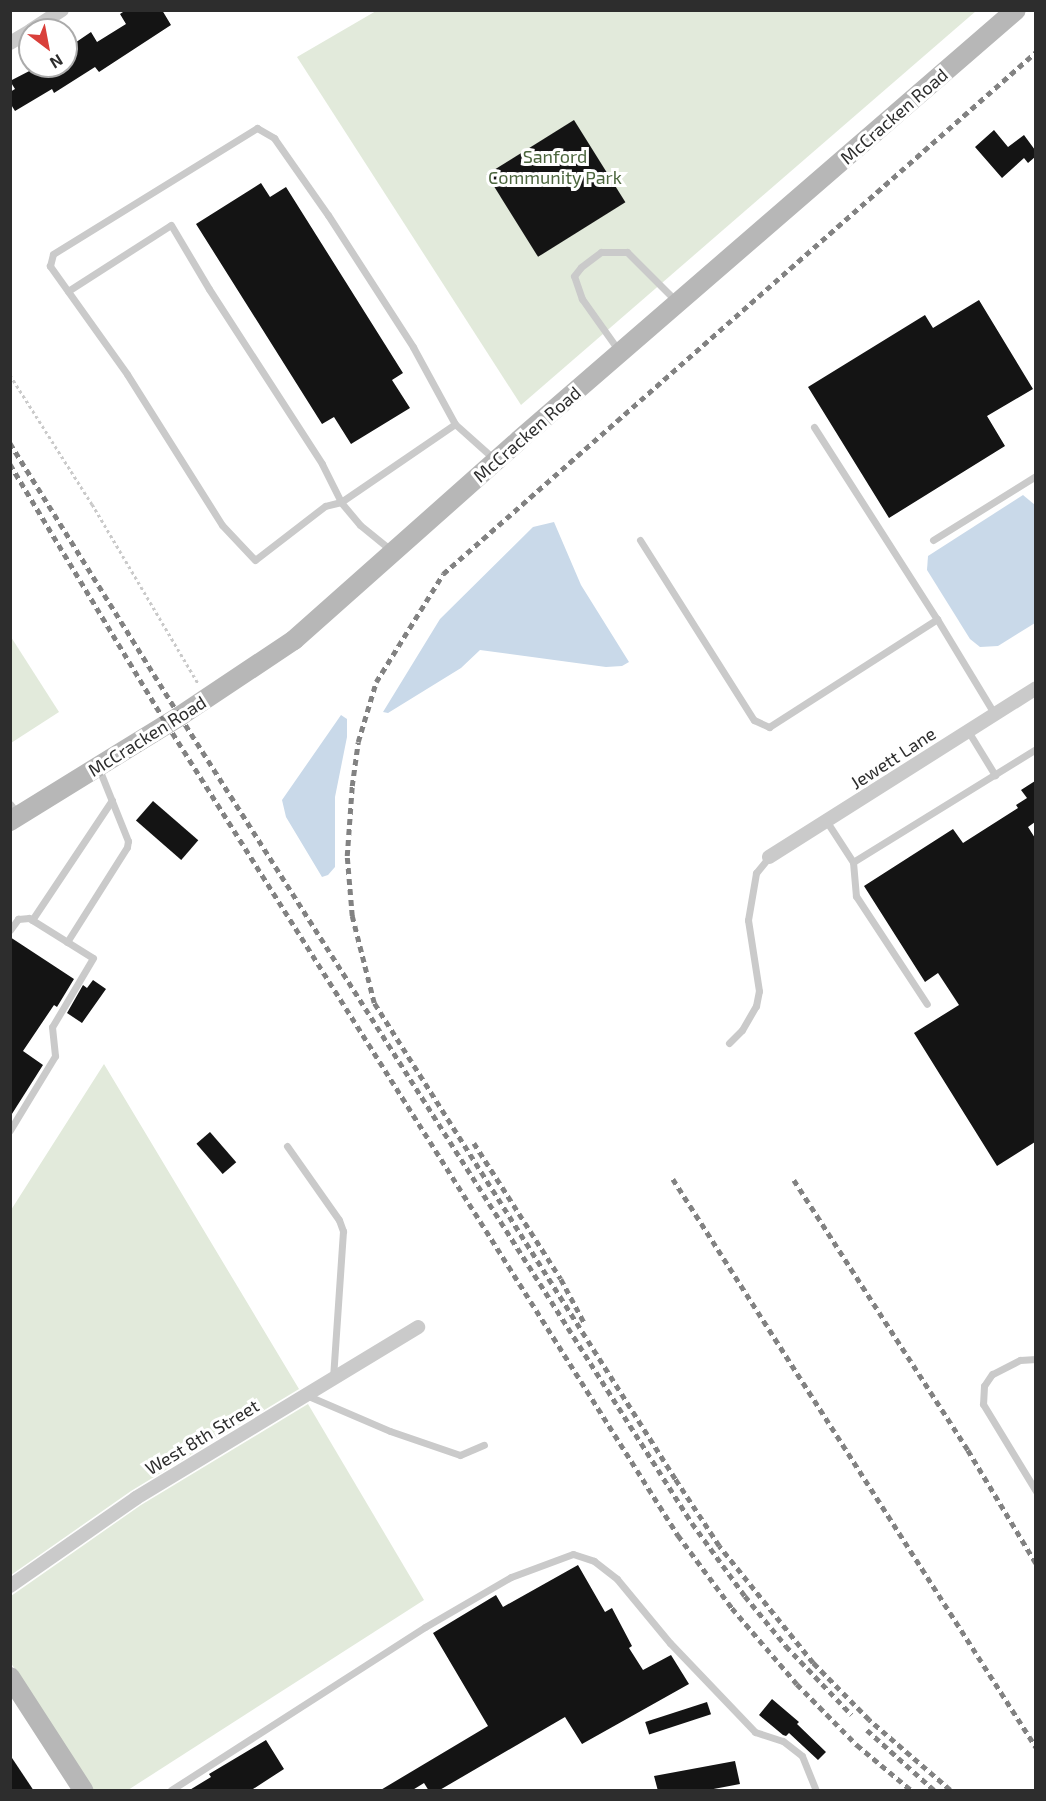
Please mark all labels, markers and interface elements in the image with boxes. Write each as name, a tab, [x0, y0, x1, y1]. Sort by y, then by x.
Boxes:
north arrow	[18, 18, 78, 78]
text: N	[47, 51, 67, 73]
street label: McCracken Road	[836, 63, 952, 169]
park label: Sanford Community Park	[488, 146, 622, 188]
street label: McCracken Road	[469, 381, 585, 487]
street label: McCracken Road	[84, 691, 210, 781]
street label: Jewett Lane	[846, 722, 940, 794]
street label: West 8th Street	[141, 1395, 263, 1479]

